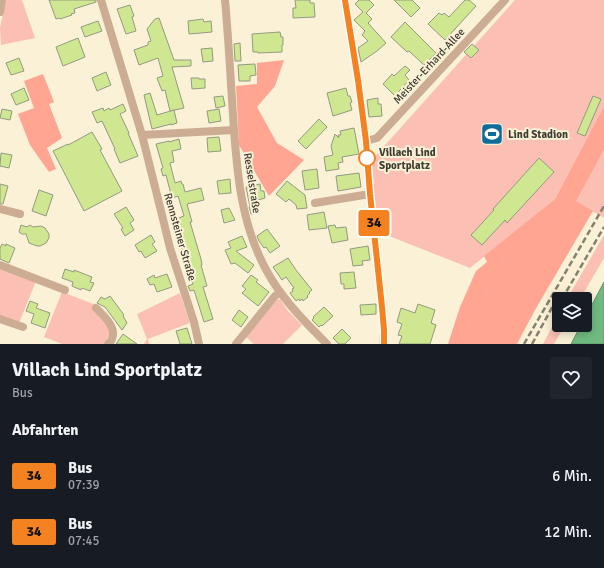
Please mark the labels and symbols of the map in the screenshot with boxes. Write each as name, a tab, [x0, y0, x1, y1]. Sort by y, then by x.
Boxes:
street label: Meister-Erhard-Allee	[391, 25, 467, 107]
sports icon: Lind Stadion	[479, 121, 505, 147]
place label: Lind Stadion	[508, 128, 568, 141]
place label: Villach Lind Sportplatz	[379, 146, 436, 172]
marker: Villach Lind Sportplatz	[358, 149, 376, 167]
street label: Resselstraße	[241, 152, 263, 214]
street label: Rennsteiner Straße	[161, 192, 199, 282]
line badge: 34	[356, 210, 392, 236]

